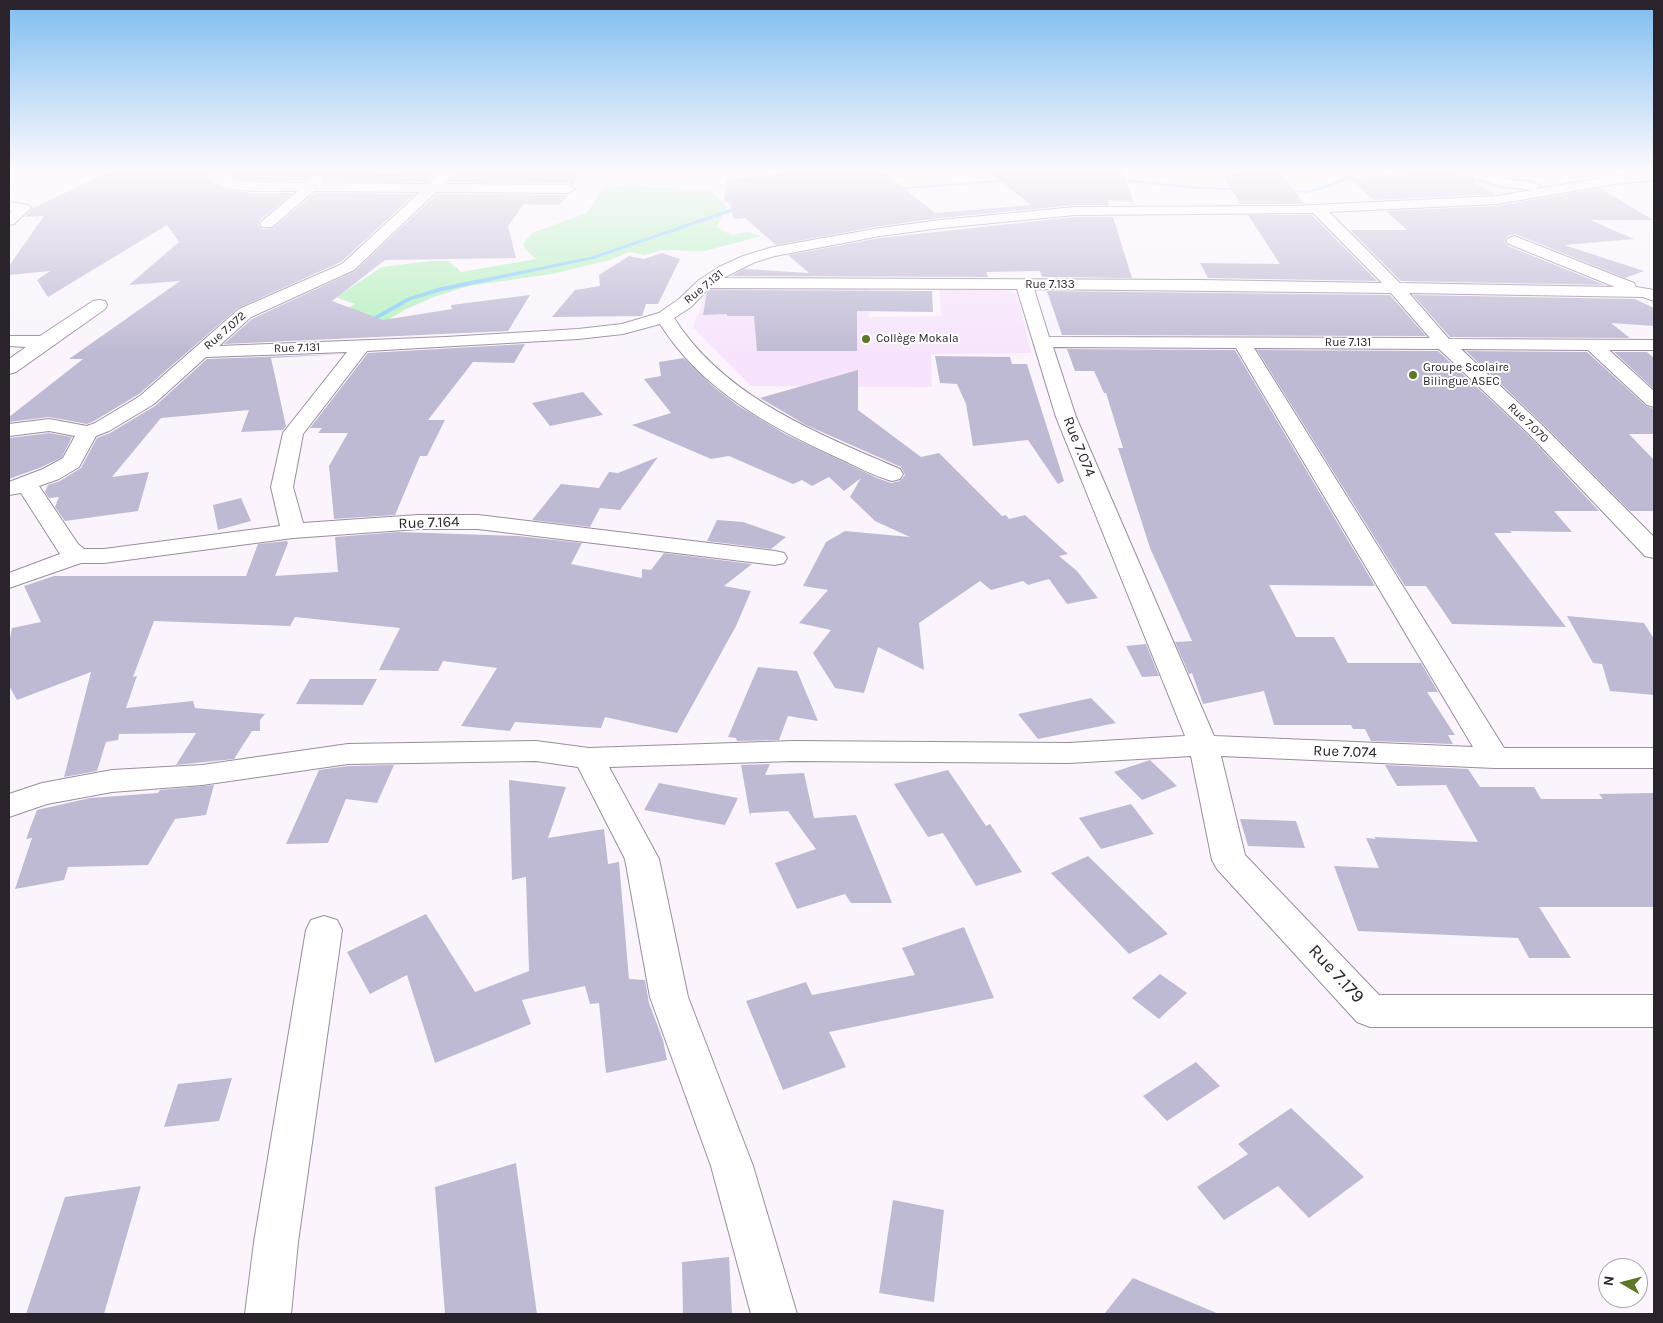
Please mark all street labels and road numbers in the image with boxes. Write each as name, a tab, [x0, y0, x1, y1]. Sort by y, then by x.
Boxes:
street label: Rue 7.131	[681, 267, 727, 307]
street label: Rue 7.133	[1025, 278, 1075, 292]
street label: Rue 7.072	[201, 309, 249, 353]
street label: Rue 7.131	[1325, 336, 1371, 350]
street label: Rue 7.131	[274, 340, 320, 356]
street label: Rue 7.070	[1505, 400, 1551, 446]
street label: Rue 7.074	[1059, 414, 1099, 480]
street label: Rue 7.164	[398, 513, 460, 533]
street label: Rue 7.074	[1313, 742, 1377, 762]
street label: Rue 7.179	[1304, 940, 1368, 1008]

